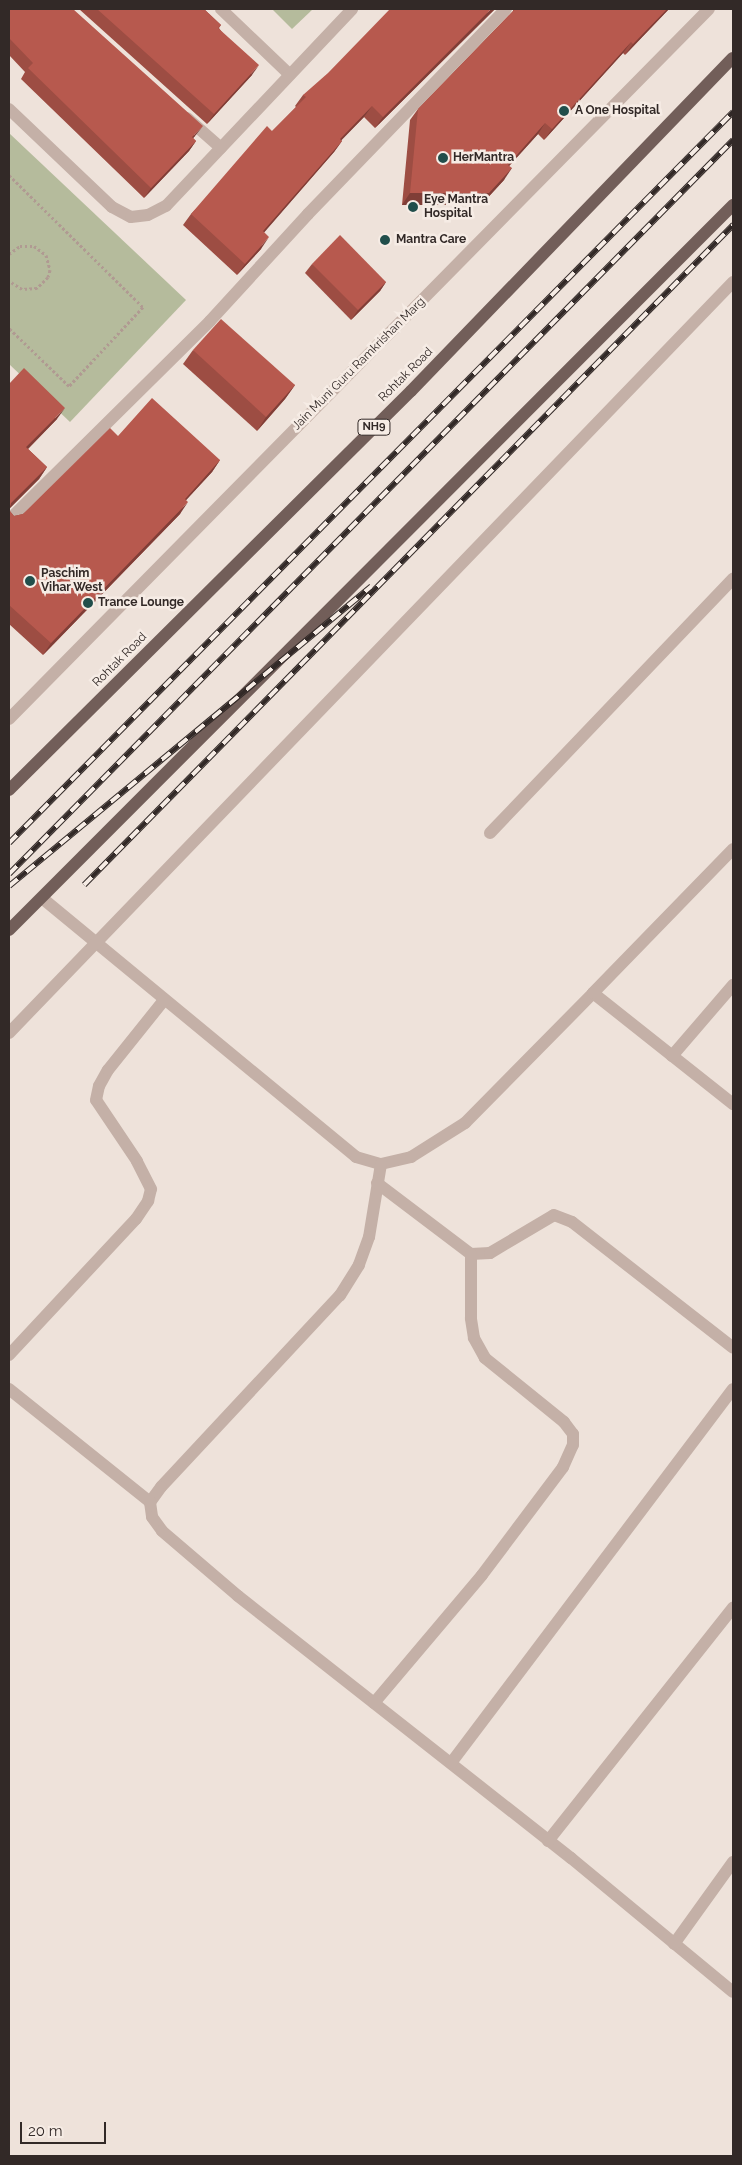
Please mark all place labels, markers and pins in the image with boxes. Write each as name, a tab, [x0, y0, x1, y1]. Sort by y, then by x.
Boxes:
marker: A One Hospital	[557, 104, 571, 118]
place label: A One Hospital	[575, 104, 660, 118]
place label: HerMantra	[453, 151, 514, 165]
marker: HerMantra	[437, 152, 449, 164]
place label: Eye Mantra Hospital	[424, 193, 488, 221]
marker: Eye Mantra Hospital	[406, 200, 420, 214]
marker: Mantra Care	[378, 233, 392, 247]
place label: Mantra Care	[396, 233, 466, 247]
place label: Paschim Vihar West	[41, 567, 103, 595]
marker: Paschim Vihar West	[23, 574, 37, 588]
place label: Trance Lounge	[98, 596, 184, 610]
marker: Trance Lounge	[82, 597, 94, 609]

